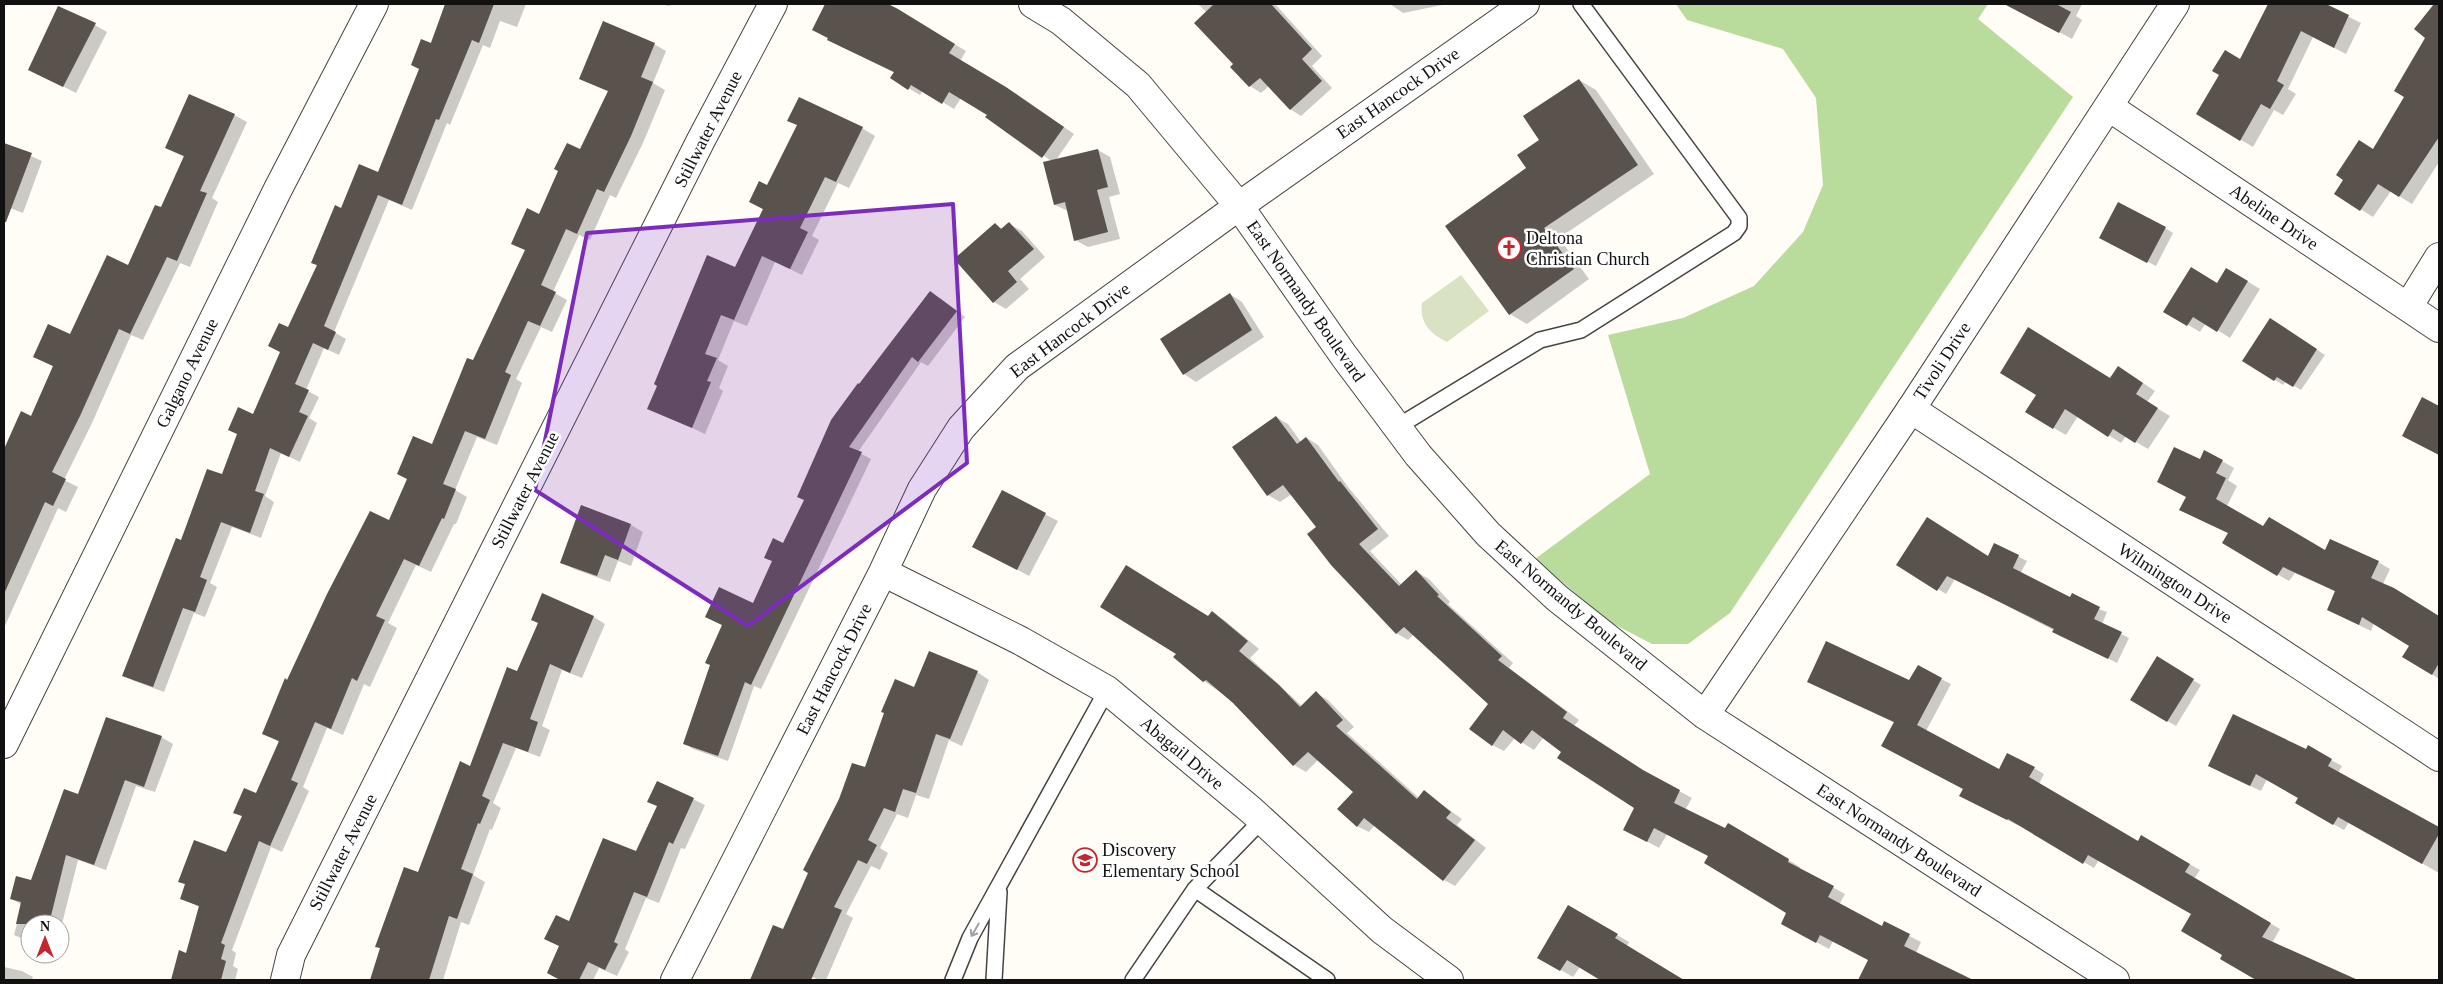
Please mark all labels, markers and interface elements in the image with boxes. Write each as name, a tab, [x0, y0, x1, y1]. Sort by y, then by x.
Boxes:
street label: East Hancock Drive	[1333, 43, 1463, 143]
street label: Stillwater Avenue	[670, 67, 746, 191]
street label: Abeline Drive	[2226, 180, 2322, 254]
street label: East Normandy Boulevard	[1243, 217, 1369, 385]
place label: Deltona Christian Church	[1526, 228, 1650, 269]
church icon: Deltona Christian Church	[1496, 235, 1522, 261]
street label: East Hancock Drive	[1006, 278, 1134, 382]
street label: Galgano Avenue	[152, 315, 222, 431]
street label: Tivoli Drive	[1909, 318, 1975, 404]
street label: Stillwater Avenue	[487, 428, 563, 552]
street label: East Normandy Boulevard	[1491, 536, 1651, 674]
street label: Wilmington Drive	[2114, 539, 2236, 627]
street label: East Hancock Drive	[792, 600, 876, 738]
street label: Abagail Drive	[1136, 712, 1228, 794]
street label: East Normandy Boulevard	[1813, 779, 1985, 901]
street label: Stillwater Avenue	[305, 790, 381, 914]
place label: Discovery Elementary School	[1102, 840, 1239, 881]
school or university icon: Discovery Elementary School	[1072, 847, 1098, 873]
north arrow	[20, 914, 70, 964]
text: N	[40, 919, 50, 934]
one-way arrow	[970, 922, 979, 937]

